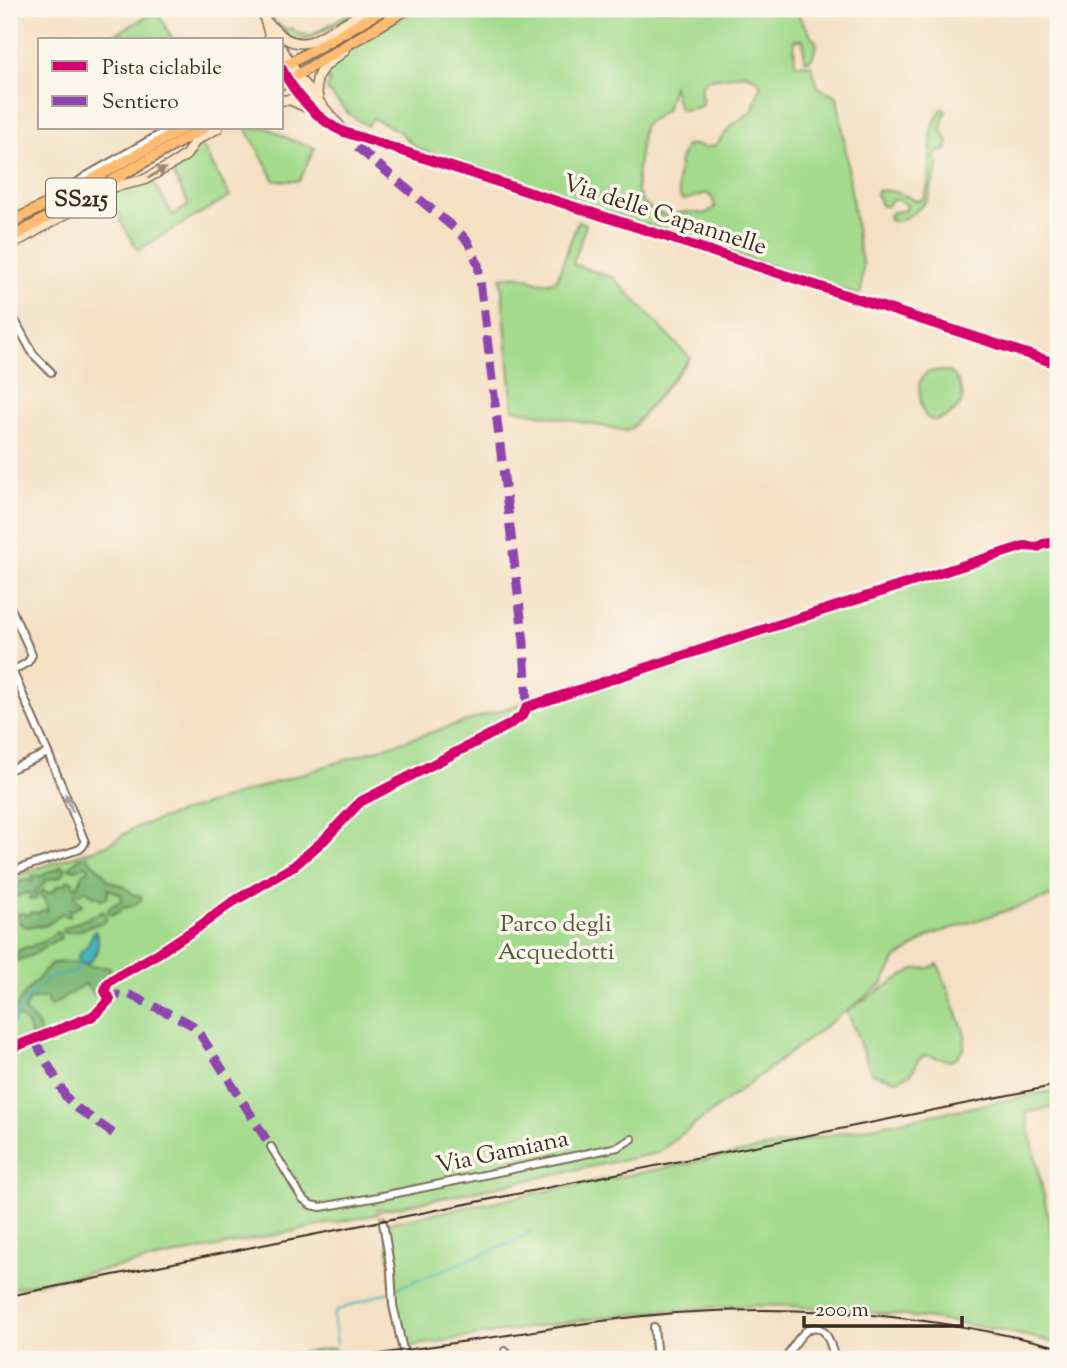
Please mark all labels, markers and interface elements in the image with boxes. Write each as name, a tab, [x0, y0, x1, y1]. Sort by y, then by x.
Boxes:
legend	[38, 38, 284, 130]
text: Pista ciclabile	[102, 54, 222, 84]
text: Sentiero	[102, 88, 179, 118]
one-way arrow	[147, 167, 166, 179]
street label: Via delle Capannelle	[558, 167, 771, 265]
road number: SS215	[46, 178, 116, 218]
one-way arrow	[64, 792, 75, 813]
park label: Parco degli Acquedotti	[498, 908, 615, 970]
street label: Via Gamiana	[433, 1122, 572, 1184]
scale bar	[804, 1284, 962, 1328]
text: 200 m	[815, 1296, 869, 1326]

